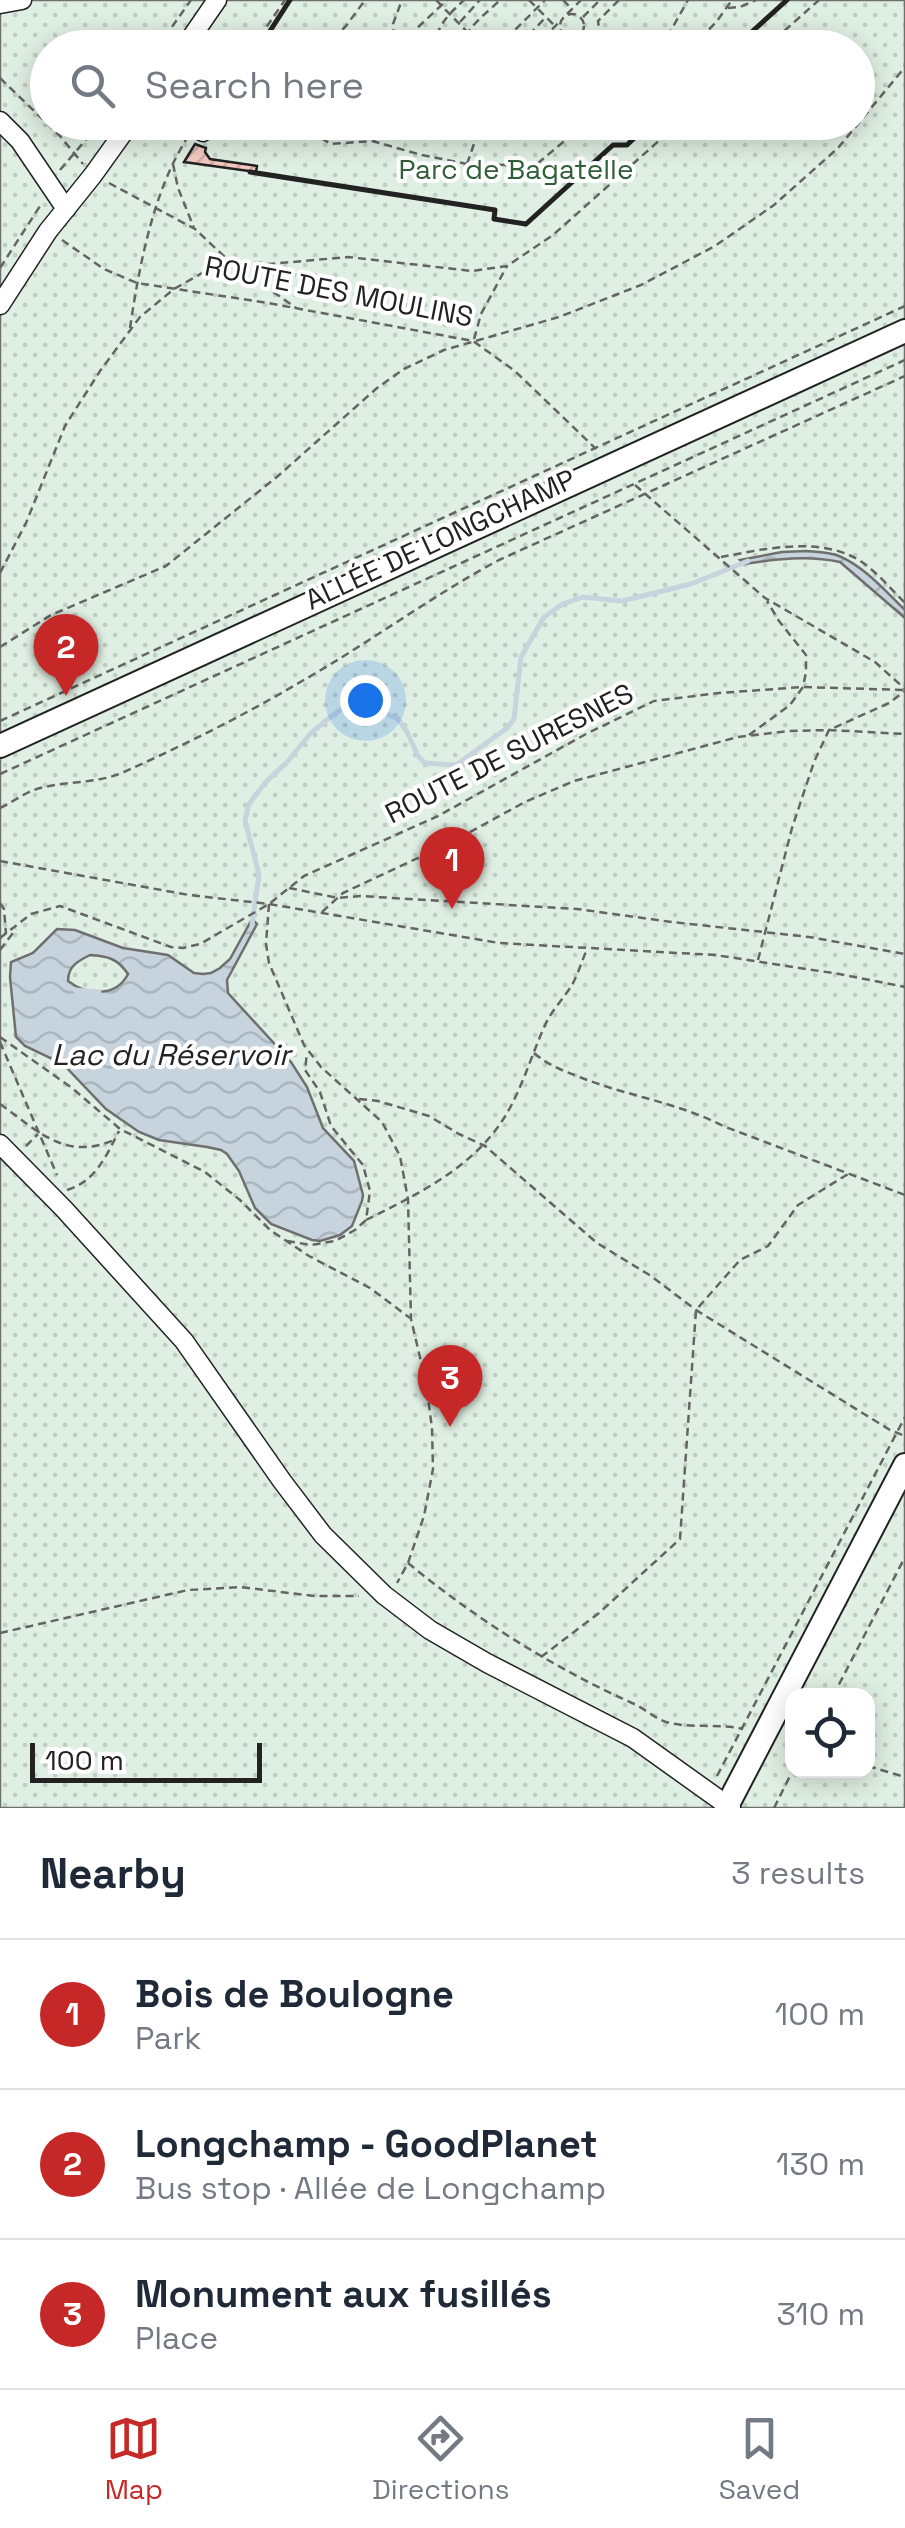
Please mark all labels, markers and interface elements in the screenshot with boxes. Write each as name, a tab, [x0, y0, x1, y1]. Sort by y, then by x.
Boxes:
search box	[30, 30, 875, 140]
icon: search	[65, 58, 120, 113]
text: Search here	[145, 61, 364, 109]
park label: Parc de Bagatelle	[398, 151, 634, 187]
street label: ROUTE DES MOULINS	[202, 247, 476, 335]
street label: ALLÉE DE LONGCHAMP	[299, 461, 581, 617]
pin: 2	[34, 614, 98, 696]
your location	[340, 675, 391, 726]
street label: ROUTE DE SURESNES	[379, 675, 639, 831]
pin: 1	[420, 826, 484, 909]
water label: Lac du Réservoir	[52, 1035, 293, 1074]
pin: 3	[418, 1344, 482, 1427]
map controls	[785, 1688, 875, 1778]
button: locate	[785, 1688, 875, 1778]
scale bar	[30, 1738, 262, 1782]
text: 100 m	[45, 1742, 124, 1778]
text: Nearby	[40, 1847, 186, 1900]
text: 3 results	[731, 1853, 865, 1893]
text: Bois de Boulogne	[135, 1970, 454, 2018]
text: 1	[65, 1994, 80, 2034]
text: 100 m	[775, 1994, 865, 2034]
text: Park	[135, 2018, 202, 2058]
text: Longchamp - GoodPlanet	[135, 2120, 598, 2168]
text: 2	[63, 2144, 82, 2184]
text: 130 m	[776, 2144, 865, 2184]
text: Bus stop · Allée de Longchamp	[135, 2168, 606, 2208]
text: Monument aux fusillés	[135, 2270, 552, 2318]
text: 3	[63, 2294, 82, 2334]
text: 310 m	[777, 2294, 865, 2334]
text: Place	[135, 2318, 218, 2358]
tab: Map	[105, 2411, 163, 2507]
tab: Directions	[372, 2411, 509, 2507]
tab: Saved	[719, 2411, 800, 2507]

